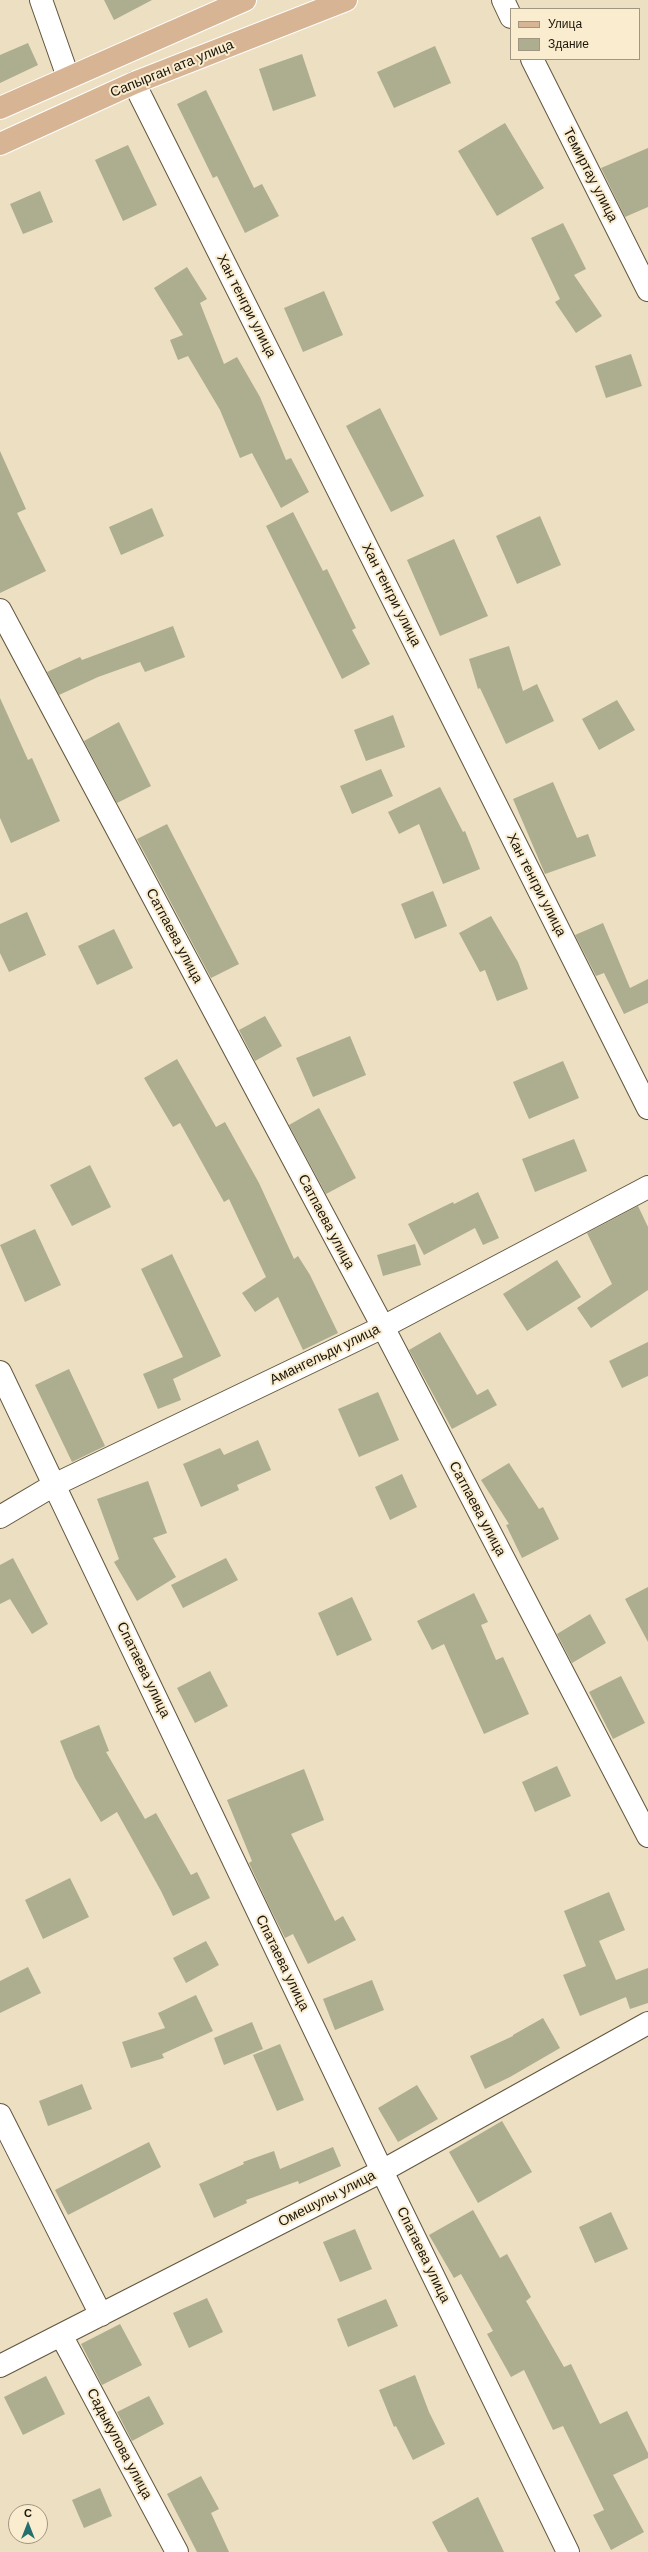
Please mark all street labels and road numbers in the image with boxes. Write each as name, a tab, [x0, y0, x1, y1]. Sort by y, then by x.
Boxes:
street label: Сапырган ата улица	[108, 37, 236, 101]
street label: Темиртау улица	[559, 125, 621, 225]
street label: Хан тенгри улица	[213, 252, 279, 360]
street label: Хан тенгри улица	[358, 541, 424, 649]
street label: Хан тенгри улица	[503, 831, 569, 939]
street label: Сатпаева улица	[142, 886, 206, 986]
street label: Сатпаева улица	[294, 1172, 358, 1272]
street label: Амангельди улица	[267, 1321, 383, 1389]
street label: Сатпаева улица	[445, 1459, 509, 1559]
street label: Спатаева улица	[113, 1619, 173, 1721]
street label: Спатаева улица	[252, 1912, 312, 2014]
street label: Омешулы улица	[276, 2167, 378, 2231]
street label: Спатаева улица	[393, 2204, 453, 2306]
street label: Садыкулова улица	[83, 2386, 155, 2502]

